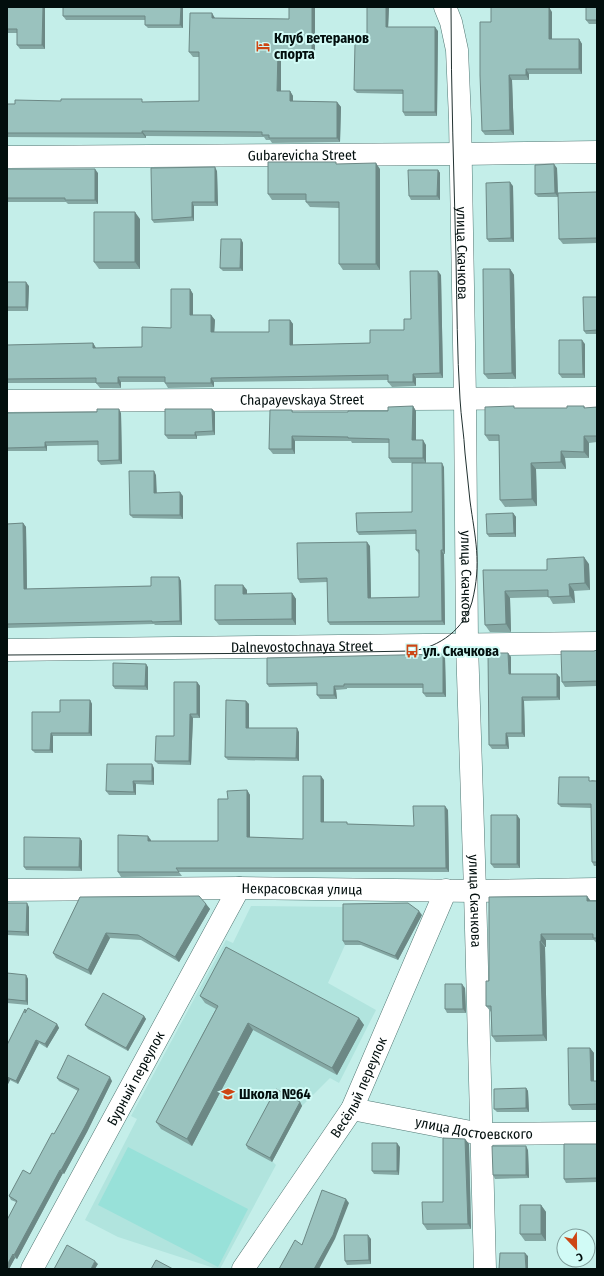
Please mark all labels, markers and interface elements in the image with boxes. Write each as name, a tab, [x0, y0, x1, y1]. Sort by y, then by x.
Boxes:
place label: Клуб ветеранов спорта	[274, 30, 369, 63]
hotel icon: Клуб ветеранов спорта	[255, 38, 271, 54]
street label: Gubarevicha Street	[248, 147, 357, 164]
street label: улица Скачкова	[453, 206, 471, 300]
street label: Chapayevskaya Street	[240, 391, 365, 409]
street label: улица Скачкова	[457, 530, 475, 624]
street label: Dalnevostochnaya Street	[231, 638, 374, 656]
bus stop icon: ул. Скачкова	[404, 643, 420, 659]
place label: ул. Скачкова	[422, 643, 499, 660]
street label: улица Скачкова	[465, 854, 484, 948]
street label: Некрасовская улица	[241, 880, 363, 899]
street label: Бурный переулок	[104, 1028, 169, 1129]
street label: Весёлый переулок	[327, 1034, 391, 1141]
school or university icon: Школа №64	[220, 1086, 236, 1102]
place label: Школа №64	[239, 1086, 311, 1103]
street label: улица Достоевского	[414, 1113, 533, 1143]
north arrow	[556, 1228, 596, 1268]
text: С	[574, 1250, 585, 1264]

